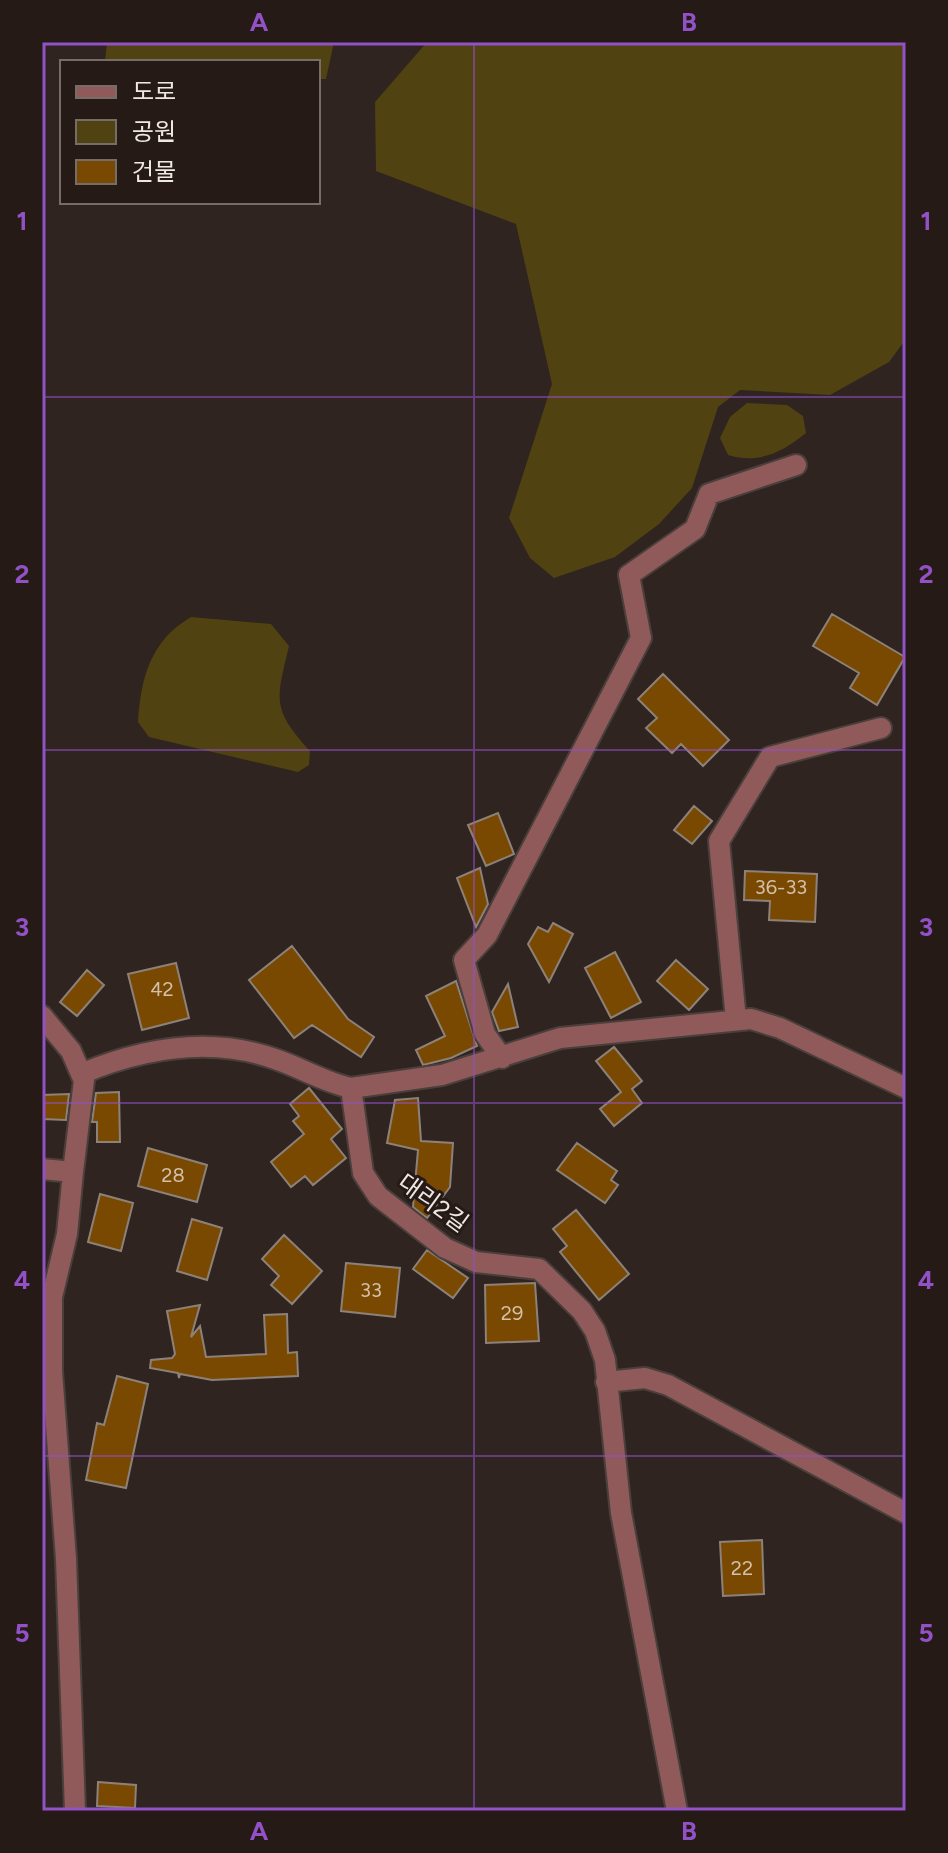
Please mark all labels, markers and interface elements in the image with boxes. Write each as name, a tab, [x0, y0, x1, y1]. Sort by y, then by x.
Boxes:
text: A	[250, 6, 269, 38]
text: B	[681, 6, 697, 38]
legend	[60, 60, 320, 204]
text: 도로	[132, 77, 176, 106]
text: 공원	[132, 117, 176, 146]
text: 건물	[132, 157, 176, 186]
text: 1	[17, 205, 27, 237]
text: 1	[921, 205, 931, 237]
text: 2	[14, 558, 30, 590]
text: 2	[918, 558, 934, 590]
house number: 36-33	[755, 875, 807, 899]
text: 3	[15, 911, 29, 943]
text: 3	[919, 911, 933, 943]
house number: 42	[150, 977, 174, 1001]
house number: 28	[161, 1163, 185, 1187]
street label: 대리2길	[393, 1167, 474, 1238]
text: 4	[14, 1264, 30, 1296]
text: 4	[918, 1264, 934, 1296]
house number: 33	[360, 1278, 382, 1302]
house number: 29	[501, 1301, 523, 1325]
house number: 22	[731, 1556, 753, 1580]
text: 5	[14, 1617, 30, 1649]
text: 5	[918, 1617, 934, 1649]
text: A	[250, 1815, 269, 1847]
text: B	[681, 1815, 697, 1847]

